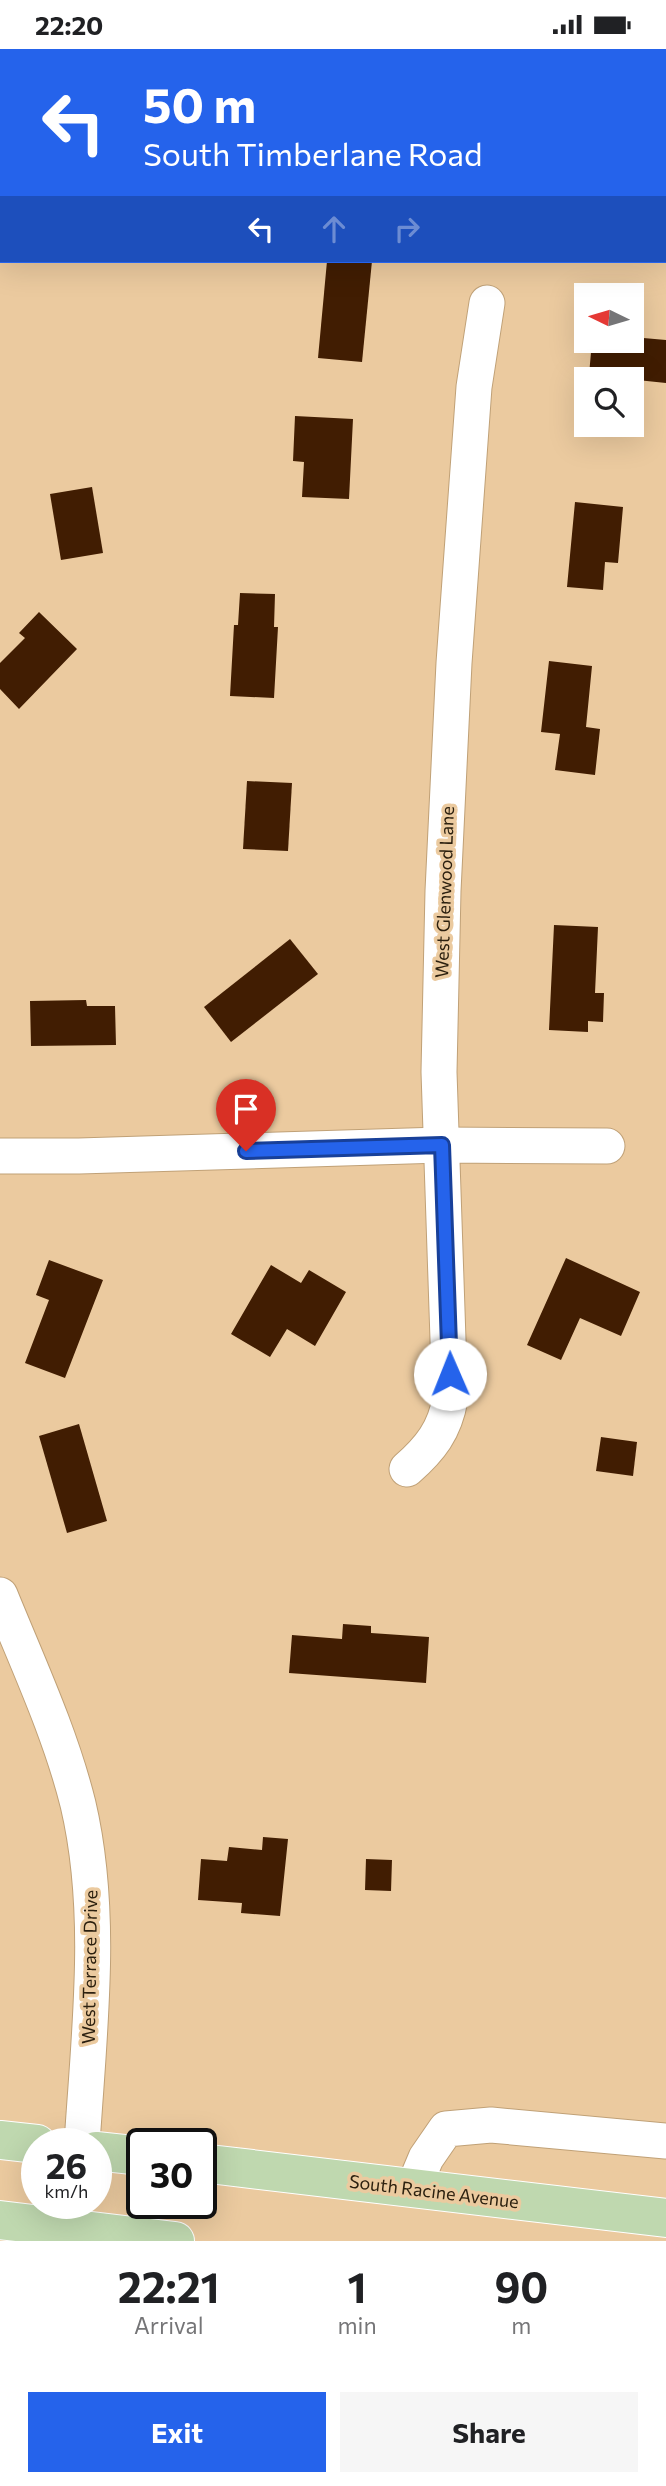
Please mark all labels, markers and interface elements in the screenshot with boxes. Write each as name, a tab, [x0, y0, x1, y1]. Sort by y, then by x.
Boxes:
text: 22:20	[35, 9, 103, 40]
text: 50 m	[143, 73, 256, 133]
icon: left	[28, 77, 119, 168]
text: South Timberlane Road	[143, 133, 483, 173]
icon: left	[242, 210, 280, 248]
icon: ahead	[315, 210, 353, 248]
icon: right	[388, 210, 426, 248]
north arrow	[574, 283, 644, 353]
map controls	[574, 283, 644, 437]
button: search	[574, 367, 644, 437]
street label: West Glenwood Lane	[430, 806, 458, 978]
pin	[216, 1079, 276, 1151]
icon: arrive	[227, 1090, 265, 1128]
position arrow	[413, 1337, 487, 1411]
street label: West Terrace Drive	[77, 1890, 101, 2044]
speed limit sign: 30	[126, 2128, 217, 2219]
text: 26	[46, 2143, 87, 2186]
street label: South Racine Avenue	[348, 2170, 520, 2212]
text: km/h	[45, 2180, 88, 2202]
text: 22:21	[118, 2260, 220, 2312]
text: 1	[347, 2260, 367, 2312]
text: 90	[494, 2260, 548, 2312]
text: Arrival	[134, 2311, 204, 2339]
text: min	[337, 2311, 377, 2339]
text: m	[511, 2311, 531, 2339]
button: Exit	[28, 2392, 326, 2472]
button: Share	[340, 2392, 638, 2472]

